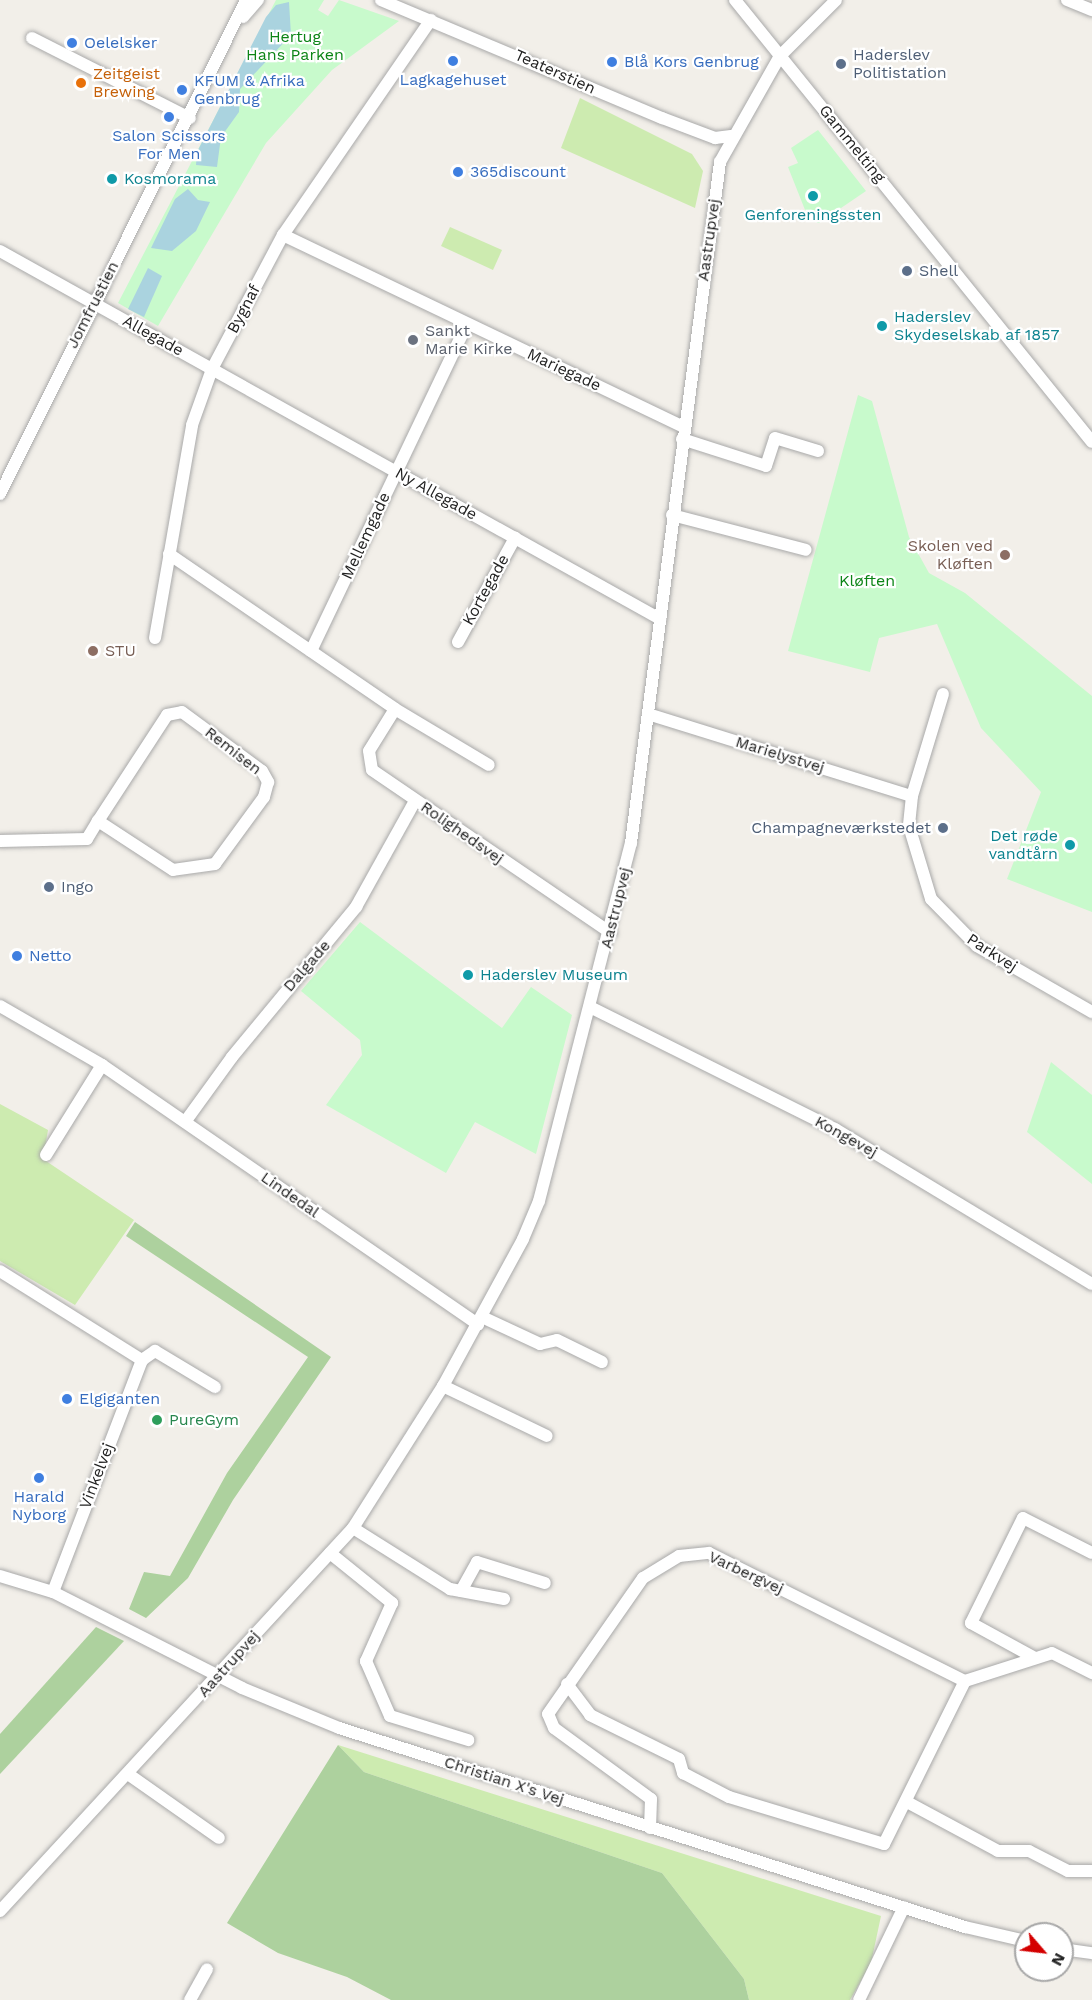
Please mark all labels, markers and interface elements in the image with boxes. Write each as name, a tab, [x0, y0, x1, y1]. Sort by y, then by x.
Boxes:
park label: Hertug Hans Parken	[246, 27, 344, 65]
place label: Oelelsker	[84, 33, 157, 53]
marker: Oelelsker	[65, 36, 79, 50]
place label: Haderslev Politistation	[853, 45, 947, 83]
street label: Teaterstien	[512, 46, 598, 98]
place label: Blå Kors Genbrug	[624, 52, 759, 72]
marker: Lagkagehuset	[446, 54, 460, 68]
marker: Blå Kors Genbrug	[605, 55, 619, 69]
marker: Haderslev Politistation	[834, 57, 848, 71]
place label: Zeitgeist Brewing	[93, 64, 160, 102]
place label: Lagkagehuset	[400, 70, 506, 90]
place label: KFUM & Afrika Genbrug	[194, 71, 305, 109]
marker: Zeitgeist Brewing	[74, 76, 88, 90]
marker: KFUM & Afrika Genbrug	[175, 83, 189, 97]
street label: Gammelting	[815, 101, 889, 187]
marker: Salon Scissors For Men	[162, 110, 176, 124]
place label: Salon Scissors For Men	[112, 126, 226, 164]
place label: 365discount	[470, 162, 566, 182]
marker: 365discount	[451, 165, 465, 179]
place label: Kosmorama	[124, 169, 216, 189]
marker: Kosmorama	[105, 172, 119, 186]
marker: Genforeningssten	[806, 189, 820, 203]
street label: Aastrupvej	[694, 198, 724, 282]
place label: Genforeningssten	[744, 205, 882, 225]
street label: Jomfrustien	[63, 258, 123, 352]
place label: Shell	[919, 261, 958, 281]
marker: Shell	[900, 264, 914, 278]
street label: Bygnaf	[223, 281, 265, 337]
place label: Haderslev Skydeselskab af 1857	[894, 307, 1060, 345]
street label: Allegade	[119, 312, 187, 360]
marker: Haderslev Skydeselskab af 1857	[875, 319, 889, 333]
place label: Sankt Marie Kirke	[425, 321, 512, 359]
marker: Sankt Marie Kirke	[406, 333, 420, 347]
street label: Mariegade	[524, 345, 604, 395]
street label: Ny Allegade	[391, 463, 481, 525]
street label: Mellemgade	[337, 489, 395, 583]
place label: Skolen ved Kløften	[907, 536, 993, 574]
marker: Skolen ved Kløften	[998, 548, 1012, 562]
street label: Kortegade	[459, 551, 513, 629]
park label: Kløften	[839, 571, 895, 591]
place label: STU	[105, 641, 136, 661]
marker: STU	[86, 644, 100, 658]
street label: Remisen	[201, 723, 265, 779]
street label: Marielystvej	[733, 732, 827, 778]
street label: Rolighedsvej	[417, 797, 507, 869]
place label: Champagneværkstedet	[751, 818, 931, 838]
marker: Champagneværkstedet	[936, 821, 950, 835]
place label: Det røde vandtårn	[989, 826, 1058, 864]
marker: Det røde vandtårn	[1063, 838, 1077, 852]
street label: Aastrupvej	[597, 865, 635, 951]
place label: Ingo	[61, 877, 94, 897]
marker: Ingo	[42, 880, 56, 894]
street label: Parkvej	[963, 930, 1021, 976]
street label: Dalgade	[279, 936, 335, 996]
place label: Netto	[29, 946, 72, 966]
marker: Netto	[10, 949, 24, 963]
place label: Haderslev Museum	[480, 965, 628, 985]
marker: Haderslev Museum	[461, 968, 475, 982]
street label: Kongevej	[811, 1112, 881, 1162]
street label: Lindedal	[257, 1168, 323, 1222]
place label: Elgiganten	[79, 1389, 160, 1409]
marker: Elgiganten	[60, 1392, 74, 1406]
place label: PureGym	[169, 1410, 239, 1430]
marker: PureGym	[150, 1413, 164, 1427]
street label: Vinkelvej	[76, 1440, 118, 1512]
marker: Harald Nyborg	[32, 1471, 46, 1485]
place label: Harald Nyborg	[12, 1487, 66, 1525]
street label: Varbergvej	[705, 1547, 787, 1599]
street label: Aastrupvej	[194, 1627, 264, 1701]
street label: Christian X's Vej	[441, 1752, 567, 1810]
north arrow	[1014, 1922, 1074, 1982]
text: N	[1047, 1950, 1070, 1969]

